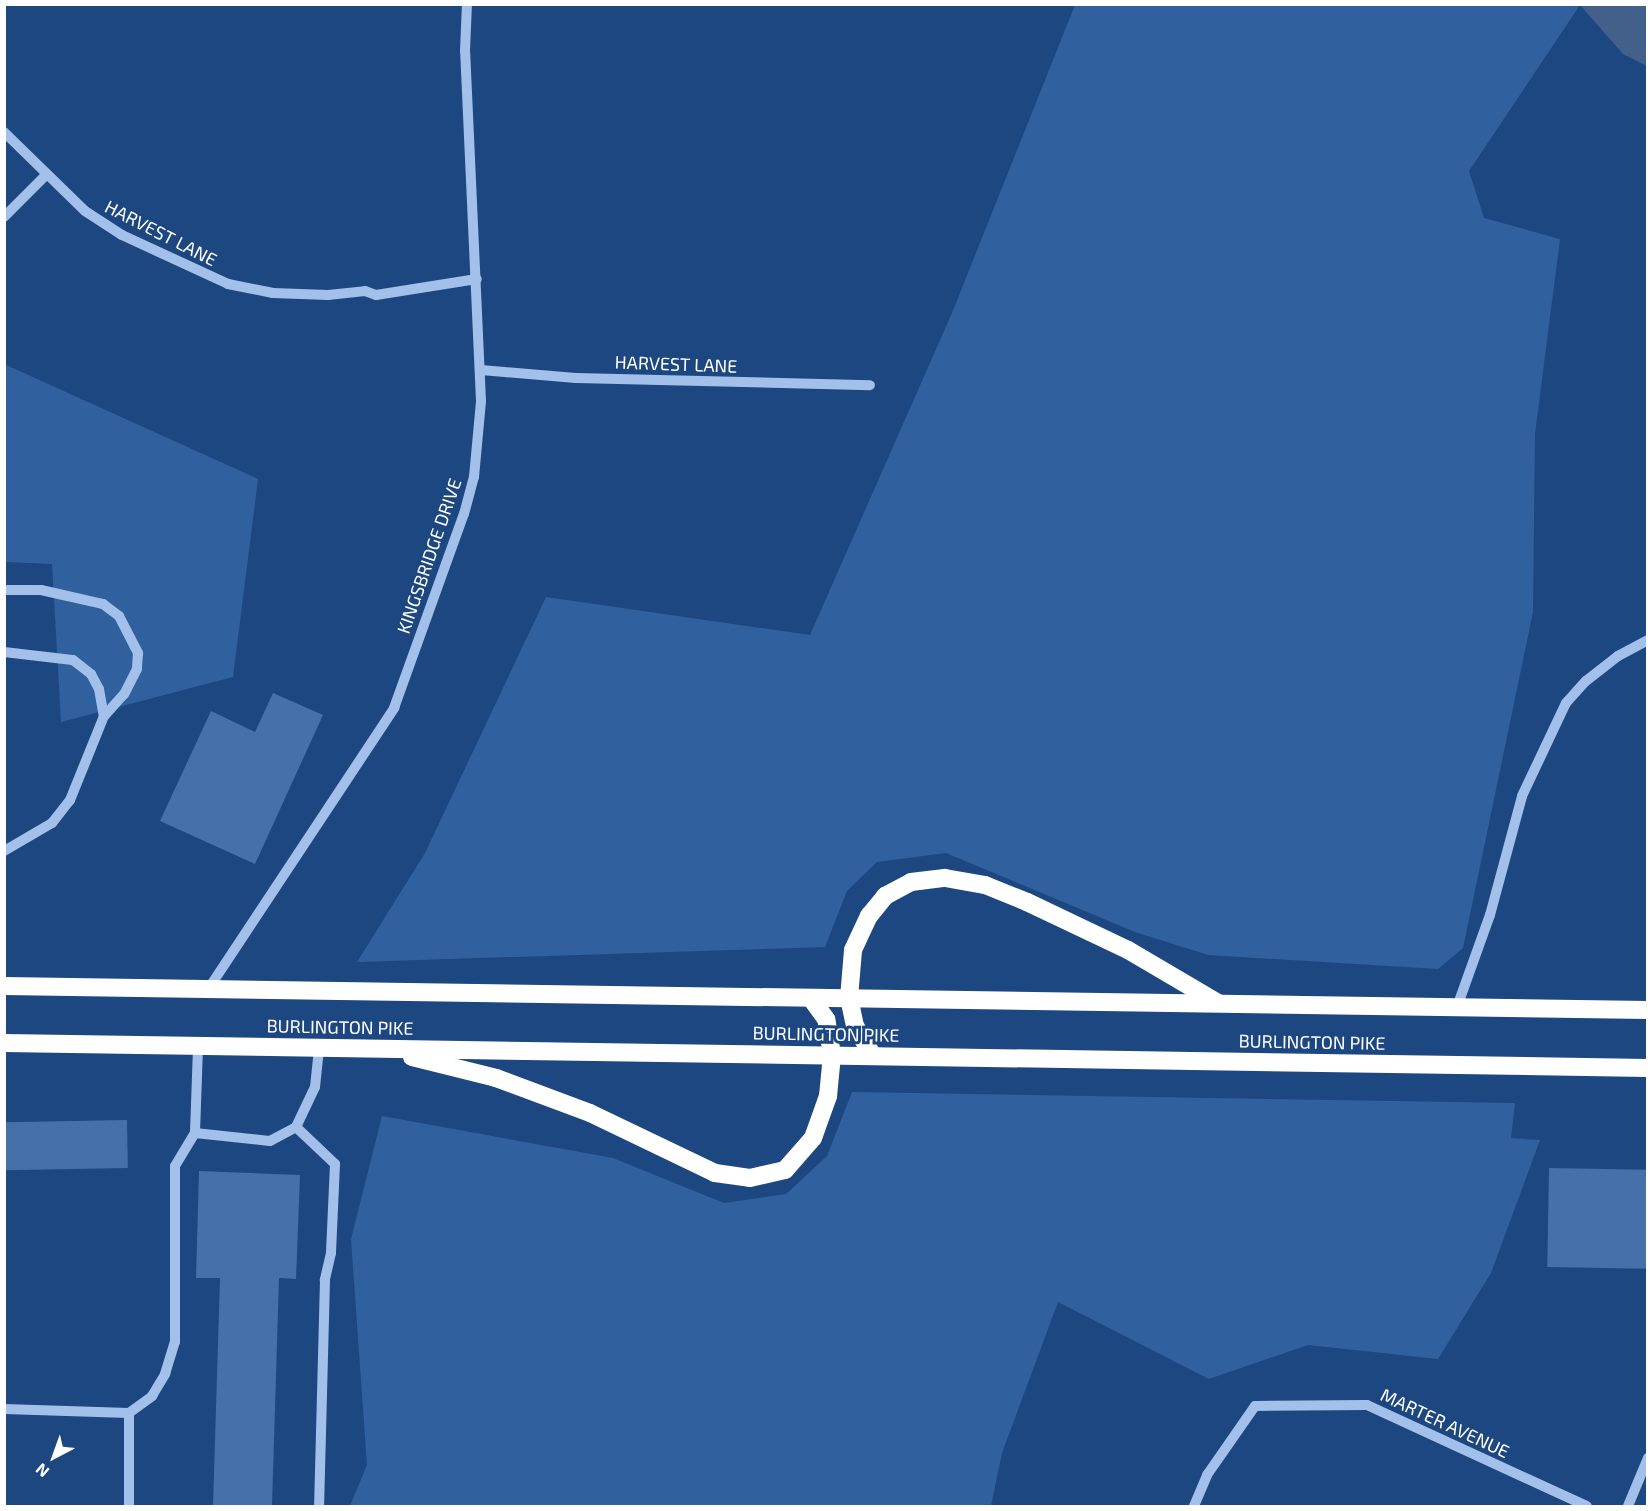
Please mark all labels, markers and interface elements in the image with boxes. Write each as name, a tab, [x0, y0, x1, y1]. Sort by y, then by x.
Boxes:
street label: HARVEST LANE	[101, 195, 221, 271]
street label: HARVEST LANE	[614, 351, 738, 377]
street label: KINGSBRIDGE DRIVE	[392, 476, 466, 636]
street label: BURLINGTON PIKE	[266, 1015, 414, 1039]
street label: BURLINGTON PIKE	[752, 1022, 900, 1046]
street label: BURLINGTON PIKE	[1238, 1030, 1386, 1054]
street label: MARTER AVENUE	[1377, 1384, 1513, 1462]
north arrow	[24, 1427, 84, 1487]
text: N	[31, 1460, 52, 1482]

